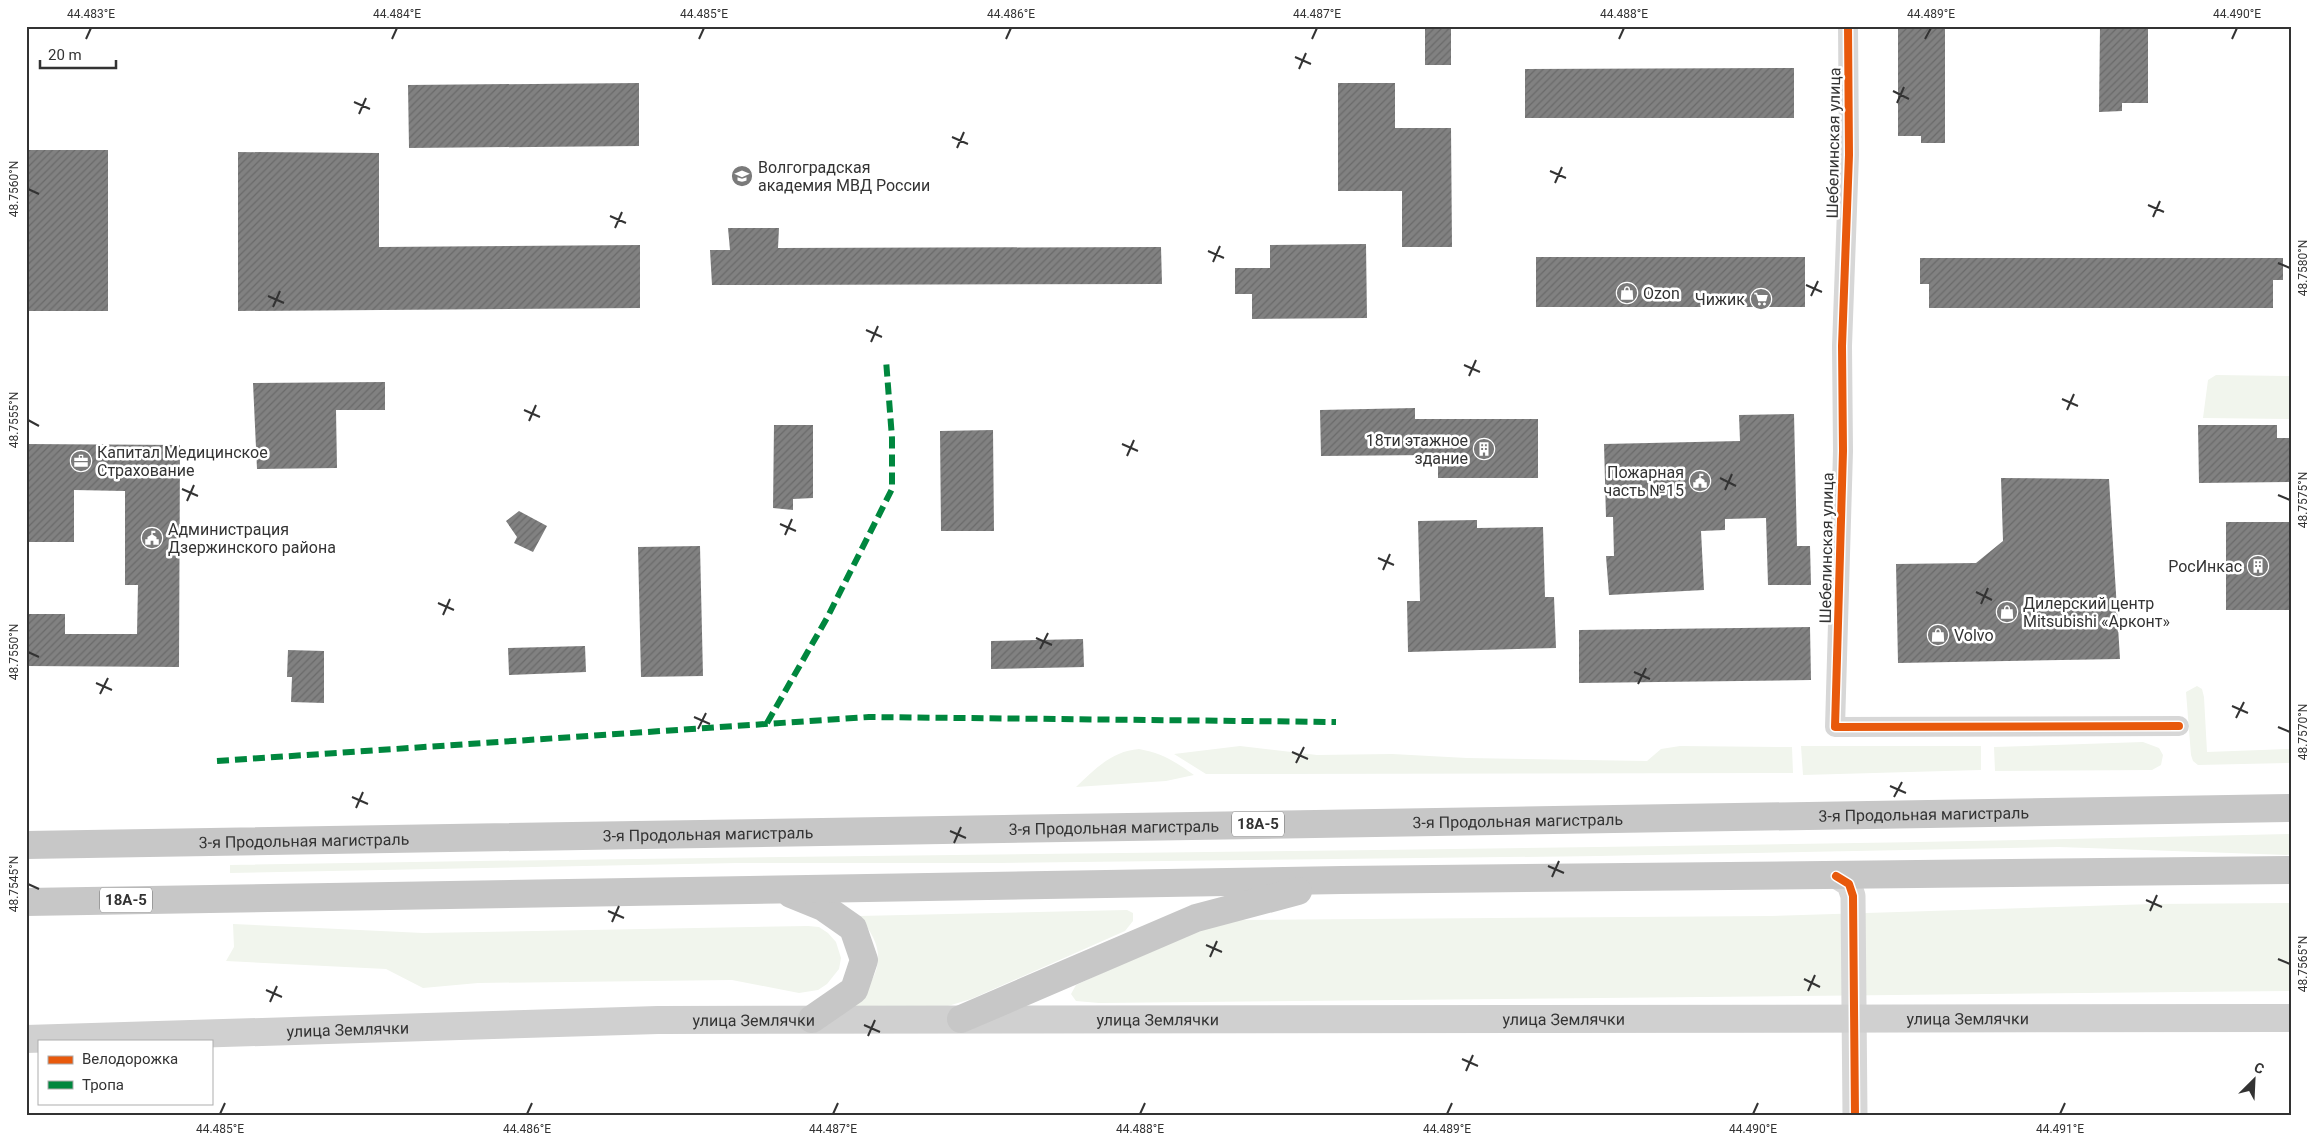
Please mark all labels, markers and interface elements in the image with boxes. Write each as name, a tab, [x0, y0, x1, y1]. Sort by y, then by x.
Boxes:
text: 44.483°E	[67, 7, 115, 21]
text: 44.484°E	[373, 7, 421, 21]
text: 44.485°E	[680, 7, 728, 21]
text: 44.486°E	[987, 7, 1035, 21]
text: 44.487°E	[1293, 7, 1341, 21]
text: 44.488°E	[1600, 7, 1648, 21]
text: 44.489°E	[1907, 7, 1955, 21]
text: 44.490°E	[2213, 7, 2261, 21]
scale bar	[40, 38, 116, 70]
text: 20 m	[48, 46, 82, 64]
street label: Шебелинская улица	[1823, 67, 1844, 219]
place label: Волгоградская академия МВД России	[758, 158, 930, 195]
text: 48.7560°N	[7, 161, 21, 217]
school or university icon: Волгоградская академия МВД России	[730, 164, 754, 188]
text: 48.7580°N	[2296, 240, 2310, 296]
shop icon: Ozon	[1615, 281, 1639, 305]
place label: Ozon	[1643, 284, 1680, 303]
supermarket icon: Чижик	[1749, 287, 1773, 311]
place label: Чижик	[1695, 290, 1745, 309]
text: 48.7555°N	[7, 392, 21, 448]
place label: 18ти этажное здание	[1366, 431, 1468, 468]
building icon: 18ти этажное здание	[1472, 437, 1496, 461]
place label: Капитал Медицинское Страхование	[97, 443, 268, 480]
office icon: Капитал Медицинское Страхование	[69, 449, 93, 473]
place label: Пожарная часть №15	[1603, 463, 1684, 500]
public building icon: Пожарная часть №15	[1688, 469, 1712, 493]
street label: Шебелинская улица	[1816, 472, 1837, 624]
text: 48.7575°N	[2296, 472, 2310, 528]
place label: Администрация Дзержинского района	[168, 520, 336, 557]
public building icon: Администрация Дзержинского района	[140, 526, 164, 550]
building icon: РосИнкас	[2246, 554, 2270, 578]
place label: РосИнкас	[2168, 557, 2242, 576]
place label: Дилерский центр Mitsubishi «Арконт»	[2023, 594, 2170, 631]
shop icon: Дилерский центр Mitsubishi «Арконт»	[1995, 600, 2019, 624]
shop icon: Volvo	[1926, 623, 1950, 647]
text: 48.7550°N	[7, 624, 21, 680]
place label: Volvo	[1954, 626, 1994, 645]
text: 48.7570°N	[2296, 704, 2310, 760]
street label: 3-я Продольная магистраль	[1818, 803, 2029, 826]
street label: 3-я Продольная магистраль	[1412, 810, 1623, 832]
road number: 18А-5	[1232, 812, 1284, 836]
street label: 3-я Продольная магистраль	[1008, 817, 1219, 839]
street label: 3-я Продольная магистраль	[602, 823, 813, 846]
street label: 3-я Продольная магистраль	[199, 830, 409, 852]
text: 48.7545°N	[7, 856, 21, 912]
road number: 18А-5	[100, 888, 152, 912]
text: 48.7565°N	[2296, 936, 2310, 992]
street label: улица Землячки	[1907, 1009, 2029, 1028]
street label: улица Землячки	[1097, 1010, 1219, 1029]
street label: улица Землячки	[1503, 1010, 1625, 1029]
street label: улица Землячки	[693, 1011, 815, 1030]
street label: улица Землячки	[286, 1018, 409, 1041]
legend	[38, 1040, 212, 1104]
text: Велодорожка	[82, 1050, 178, 1068]
north arrow	[2230, 1054, 2280, 1104]
text: С	[2252, 1059, 2267, 1077]
text: Тропа	[82, 1076, 124, 1094]
text: 44.485°E	[196, 1122, 244, 1136]
text: 44.486°E	[503, 1122, 551, 1136]
text: 44.487°E	[809, 1122, 857, 1136]
text: 44.488°E	[1116, 1122, 1164, 1136]
text: 44.489°E	[1423, 1122, 1471, 1136]
text: 44.490°E	[1729, 1122, 1777, 1136]
text: 44.491°E	[2036, 1122, 2084, 1136]

